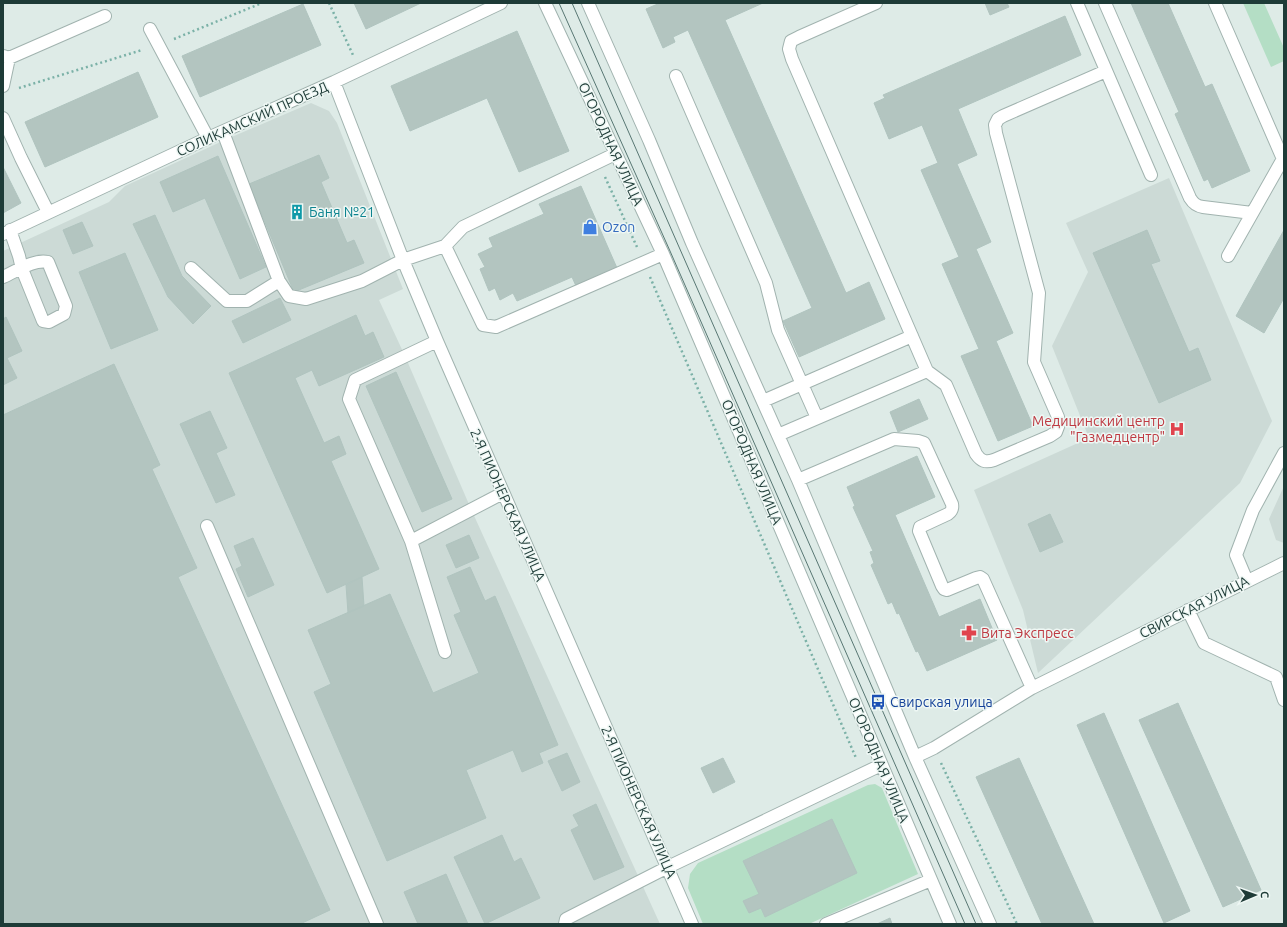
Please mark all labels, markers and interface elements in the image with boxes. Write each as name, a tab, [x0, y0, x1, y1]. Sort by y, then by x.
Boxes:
street label: СОЛИКАМСКИЙ ПРОЕЗД	[174, 77, 330, 160]
street label: ОГОРОДНАЯ УЛИЦА	[575, 80, 647, 208]
building icon: Баня №21	[288, 203, 306, 221]
place label: Баня №21	[309, 204, 375, 220]
shop icon: Ozon	[581, 218, 599, 236]
place label: Ozon	[602, 219, 635, 235]
street label: ОГОРОДНАЯ УЛИЦА	[718, 397, 786, 527]
place label: Медицинский центр "Газмедцентр"	[1032, 413, 1165, 445]
hospital icon: Медицинский центр "Газмедцентр"	[1168, 420, 1186, 438]
street label: 2-Я ПИОНЕРСКАЯ УЛИЦА	[467, 426, 549, 584]
street label: СВИРСКАЯ УЛИЦА	[1137, 572, 1251, 642]
pharmacy icon: Вита Экспресс	[960, 624, 978, 642]
place label: Вита Экспресс	[981, 625, 1074, 641]
bus stop icon: Свирская улица	[869, 693, 887, 711]
place label: Свирская улица	[890, 694, 993, 710]
street label: ОГОРОДНАЯ УЛИЦА	[845, 695, 913, 825]
street label: 2-Я ПИОНЕРСКАЯ УЛИЦА	[598, 723, 680, 881]
north arrow	[1235, 875, 1275, 915]
text: С	[1259, 891, 1271, 898]

